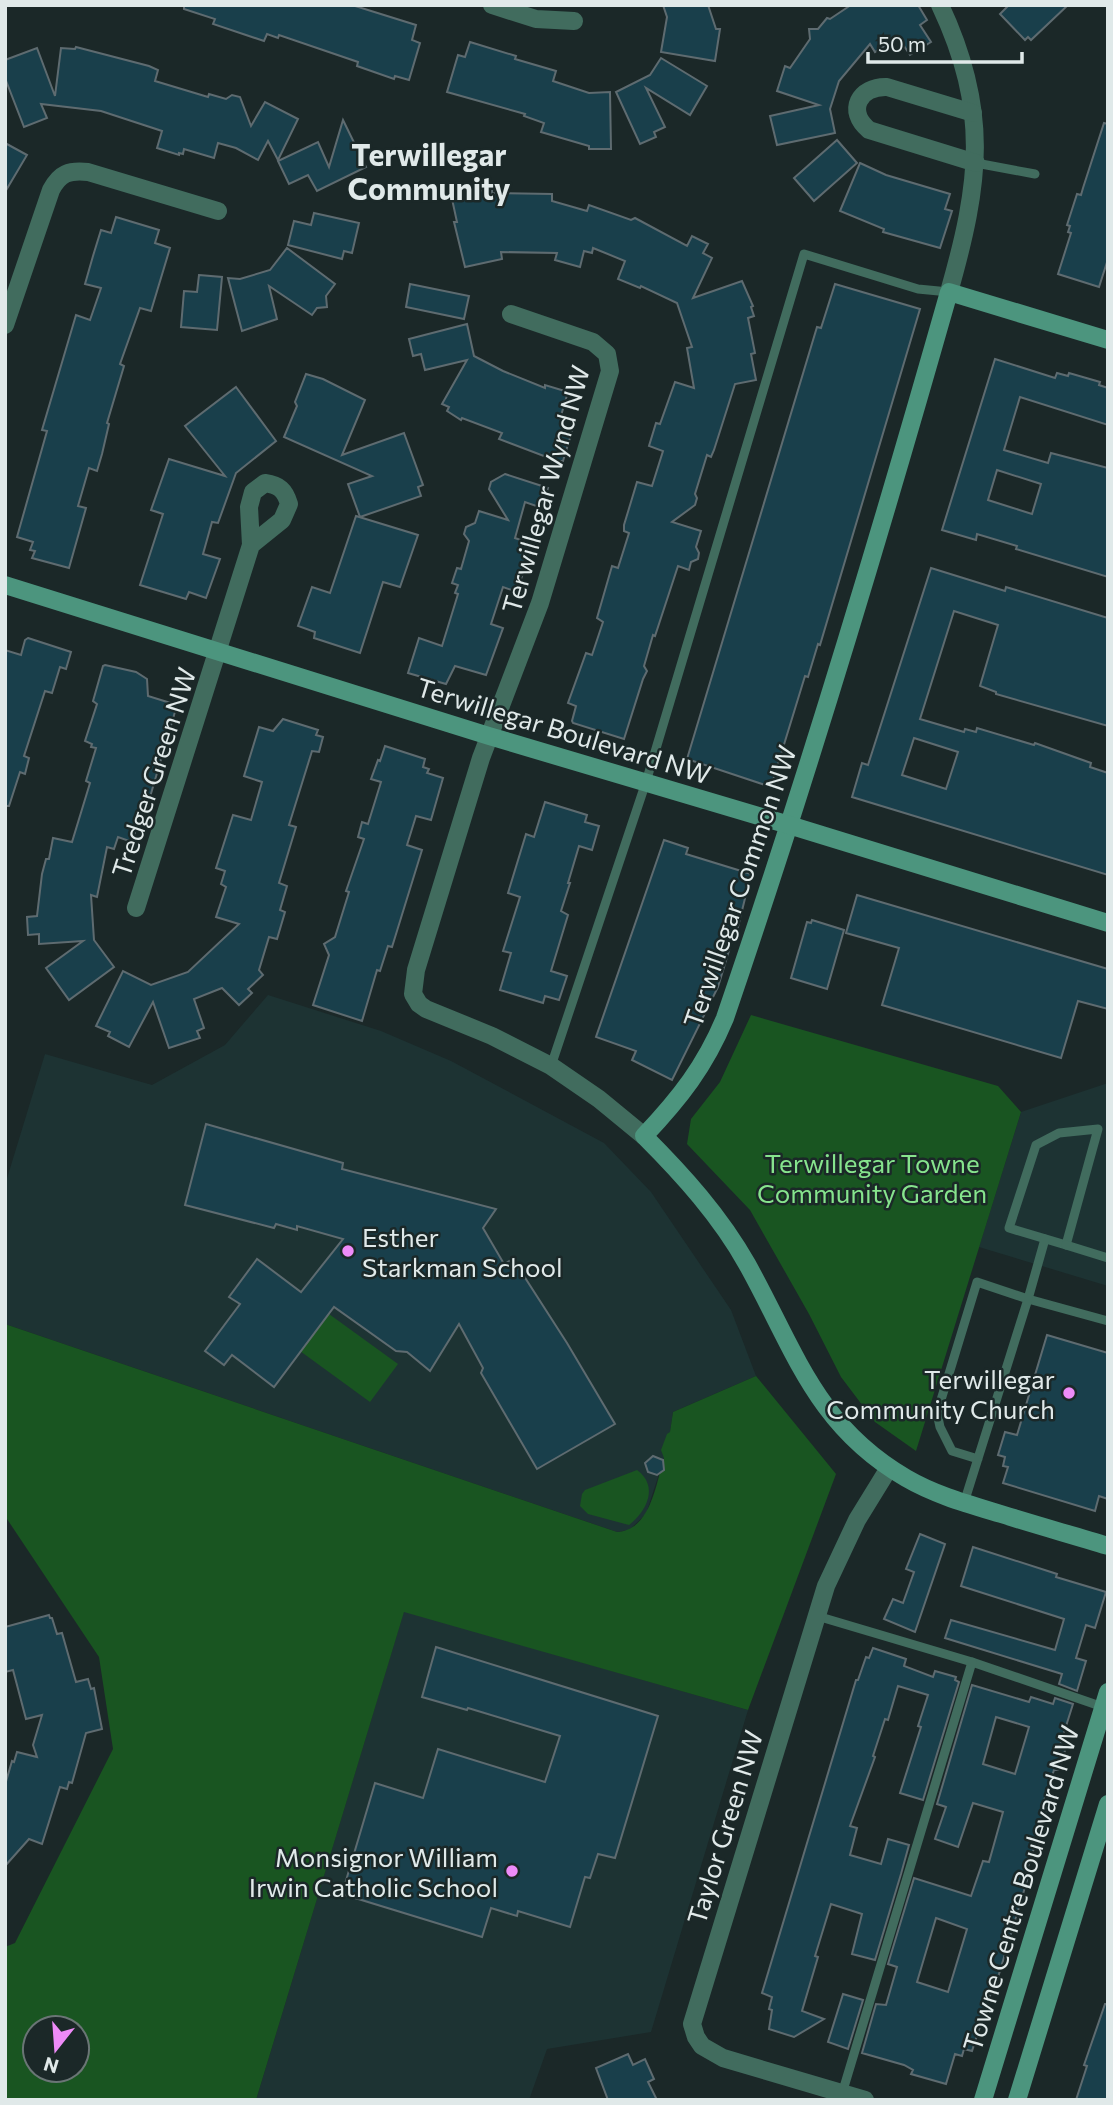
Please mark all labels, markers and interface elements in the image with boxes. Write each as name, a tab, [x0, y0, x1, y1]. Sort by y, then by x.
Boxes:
scale bar	[868, 21, 1022, 65]
text: 50 m	[878, 31, 926, 56]
district label: Terwillegar Community	[348, 135, 511, 206]
street label: Terwillegar Wynd NW	[495, 362, 595, 616]
street label: Tredger Green NW	[104, 663, 202, 881]
street label: Terwillegar Boulevard NW	[413, 671, 715, 789]
street label: Terwillegar Common NW	[676, 741, 802, 1031]
park label: Terwillegar Towne Community Garden	[757, 1147, 987, 1208]
place label: Esther Starkman School	[362, 1221, 563, 1282]
marker: Esther Starkman School	[340, 1243, 356, 1259]
place label: Terwillegar Community Church	[826, 1363, 1055, 1424]
marker: Terwillegar Community Church	[1061, 1385, 1077, 1401]
street label: Towne Centre Boulevard NW	[956, 1721, 1084, 2055]
street label: Taylor Green NW	[680, 1726, 768, 1928]
place label: Monsignor William Irwin Catholic School	[249, 1841, 498, 1902]
marker: Monsignor William Irwin Catholic School	[504, 1863, 520, 1879]
north arrow	[21, 2014, 91, 2084]
text: N	[41, 2053, 61, 2079]

